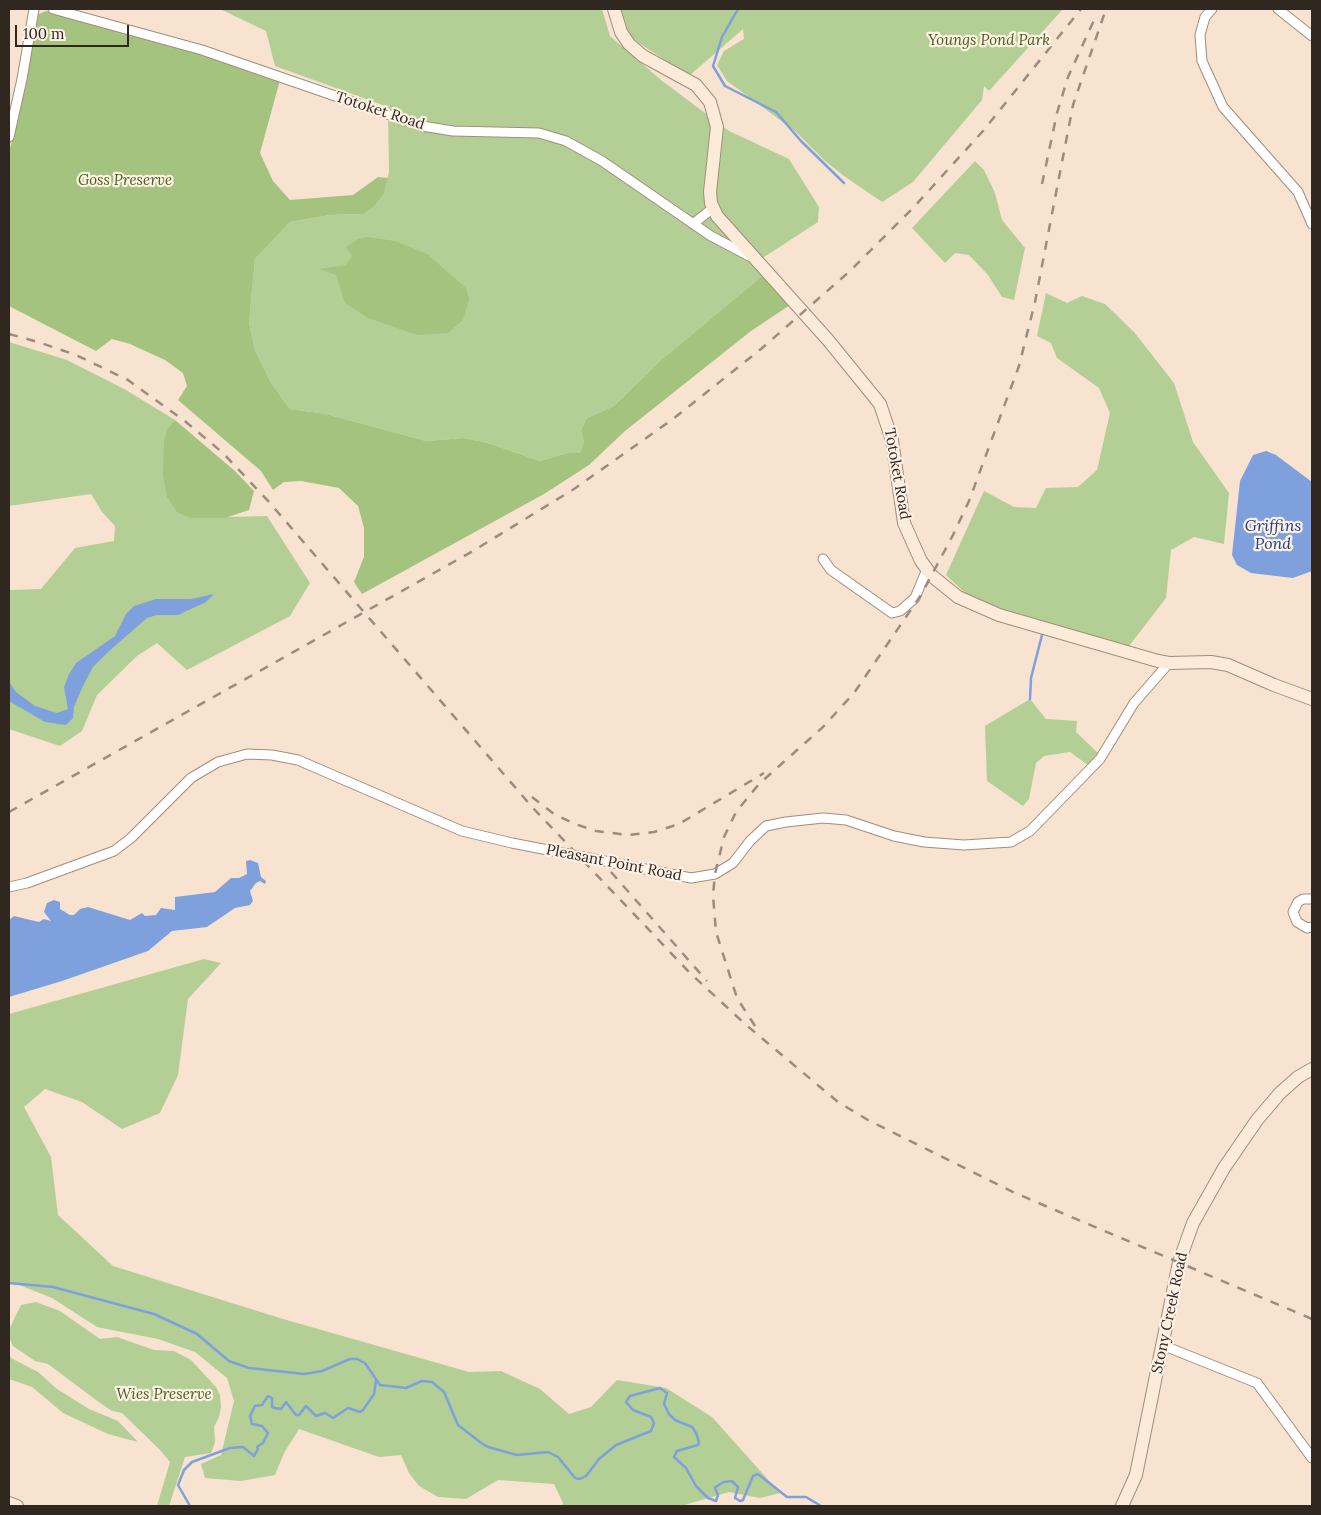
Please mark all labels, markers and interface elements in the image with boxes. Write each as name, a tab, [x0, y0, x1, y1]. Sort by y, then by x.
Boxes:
scale bar	[18, 15, 131, 47]
text: 100 m	[23, 24, 64, 43]
park label: Youngs Pond Park	[928, 32, 1050, 50]
street label: Totoket Road	[333, 88, 427, 134]
park label: Goss Preserve	[78, 172, 172, 190]
street label: Totoket Road	[880, 427, 914, 521]
water label: Griffins Pond	[1245, 516, 1301, 554]
street label: Pleasant Point Road	[545, 841, 683, 885]
street label: Stony Creek Road	[1148, 1251, 1192, 1375]
park label: Wies Preserve	[116, 1386, 212, 1404]

